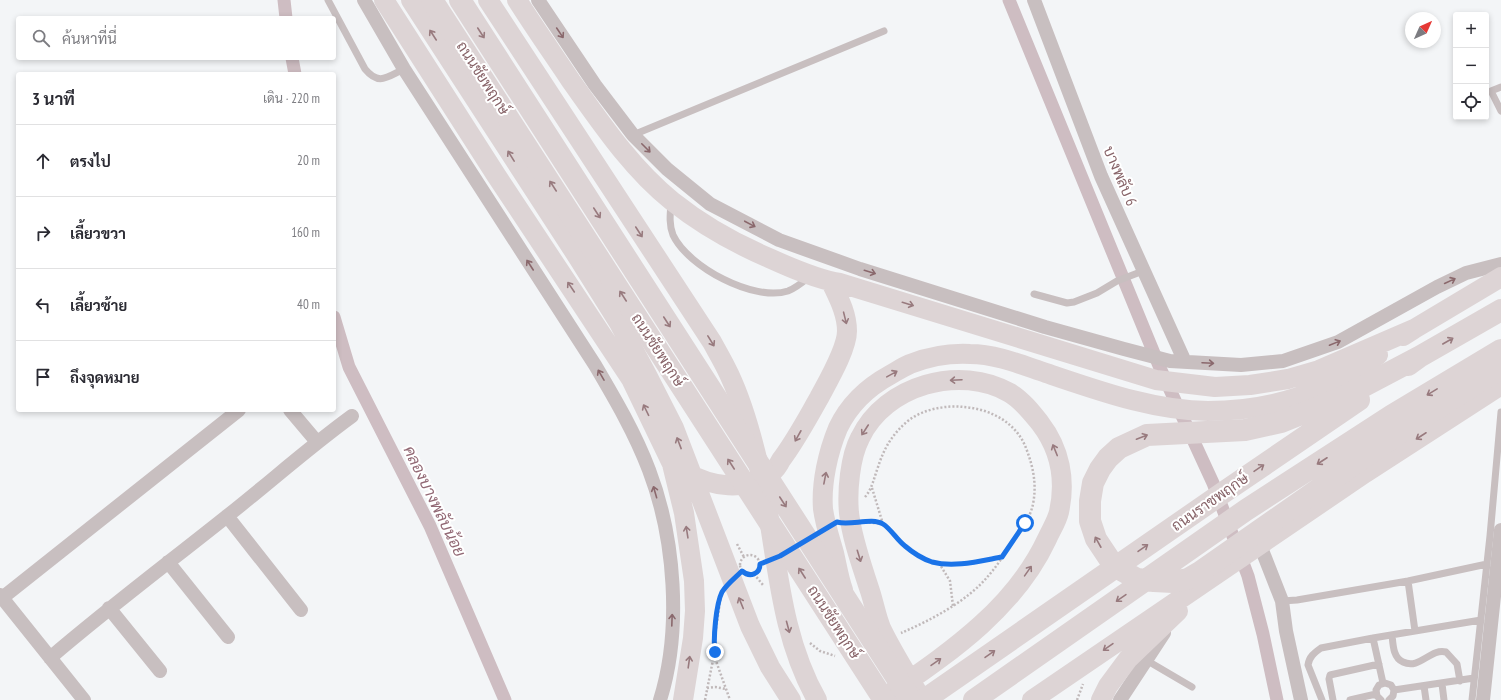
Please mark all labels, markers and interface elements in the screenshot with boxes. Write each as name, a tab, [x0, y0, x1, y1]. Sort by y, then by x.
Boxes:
north arrow	[1405, 12, 1441, 48]
map controls	[1453, 12, 1489, 120]
button: +	[1453, 12, 1489, 48]
search box	[16, 16, 336, 60]
icon: search	[30, 27, 52, 49]
one-way arrow	[477, 27, 485, 39]
one-way arrow	[556, 27, 564, 38]
text: ค้นหาที่นี่	[62, 29, 117, 48]
one-way arrow	[429, 29, 437, 41]
street label: ถนนชัยพฤกษ์	[453, 37, 515, 119]
button: −	[1453, 48, 1489, 84]
button: locate	[1453, 84, 1489, 120]
text: 3 นาที	[32, 88, 75, 110]
text: เดิน · 220 m	[263, 90, 320, 107]
one-way arrow	[641, 143, 651, 153]
street label: บางพลับ 6	[1099, 143, 1142, 209]
icon: ahead	[32, 150, 54, 172]
one-way arrow	[507, 151, 515, 162]
text: ตรงไป	[70, 152, 111, 171]
text: 20 m	[297, 152, 320, 169]
one-way arrow	[548, 181, 557, 192]
one-way arrow	[593, 207, 601, 219]
one-way arrow	[744, 221, 756, 229]
icon: right	[32, 222, 54, 244]
text: เลี้ยวขวา	[70, 224, 126, 243]
text: 160 m	[291, 224, 320, 241]
one-way arrow	[636, 226, 644, 238]
one-way arrow	[526, 259, 534, 271]
one-way arrow	[864, 269, 876, 277]
one-way arrow	[1443, 277, 1455, 284]
one-way arrow	[567, 282, 575, 293]
one-way arrow	[619, 291, 627, 302]
icon: left	[32, 294, 54, 316]
text: เลี้ยวซ้าย	[70, 296, 127, 315]
text: 40 m	[297, 296, 320, 313]
one-way arrow	[902, 301, 915, 308]
street label: ถนนชัยพฤกษ์	[628, 309, 690, 391]
one-way arrow	[842, 311, 849, 324]
one-way arrow	[663, 316, 671, 327]
one-way arrow	[707, 335, 715, 347]
one-way arrow	[1442, 336, 1454, 344]
one-way arrow	[1329, 338, 1341, 346]
one-way arrow	[1201, 359, 1214, 367]
icon: arrive	[32, 366, 54, 388]
text: ถึงจุดหมาย	[70, 368, 140, 387]
one-way arrow	[596, 369, 604, 381]
one-way arrow	[886, 369, 898, 377]
one-way arrow	[950, 376, 963, 383]
one-way arrow	[1426, 388, 1438, 396]
one-way arrow	[642, 404, 649, 416]
one-way arrow	[860, 424, 868, 436]
one-way arrow	[794, 430, 801, 442]
one-way arrow	[1416, 432, 1427, 440]
one-way arrow	[1135, 433, 1147, 441]
one-way arrow	[675, 437, 683, 449]
water label: คลองบางพลับน้อย	[400, 442, 471, 560]
one-way arrow	[1050, 445, 1058, 457]
one-way arrow	[1317, 457, 1328, 465]
one-way arrow	[727, 458, 735, 470]
one-way arrow	[1253, 464, 1264, 472]
street label: ถนนราชพฤกษ์	[1167, 468, 1253, 535]
one-way arrow	[821, 472, 829, 485]
one-way arrow	[651, 486, 658, 499]
one-way arrow	[779, 496, 787, 507]
route start	[1016, 514, 1034, 532]
one-way arrow	[683, 526, 691, 539]
one-way arrow	[1094, 536, 1102, 548]
one-way arrow	[1138, 544, 1149, 552]
one-way arrow	[856, 549, 863, 562]
one-way arrow	[1024, 566, 1032, 577]
one-way arrow	[798, 568, 806, 579]
street label: ถนนชัยพฤกษ์	[804, 581, 866, 663]
one-way arrow	[1116, 594, 1127, 602]
one-way arrow	[737, 598, 745, 610]
one-way arrow	[668, 614, 676, 627]
one-way arrow	[785, 620, 792, 633]
route end	[706, 643, 724, 661]
one-way arrow	[1103, 643, 1114, 651]
one-way arrow	[985, 650, 996, 658]
one-way arrow	[685, 656, 693, 669]
one-way arrow	[930, 658, 941, 666]

